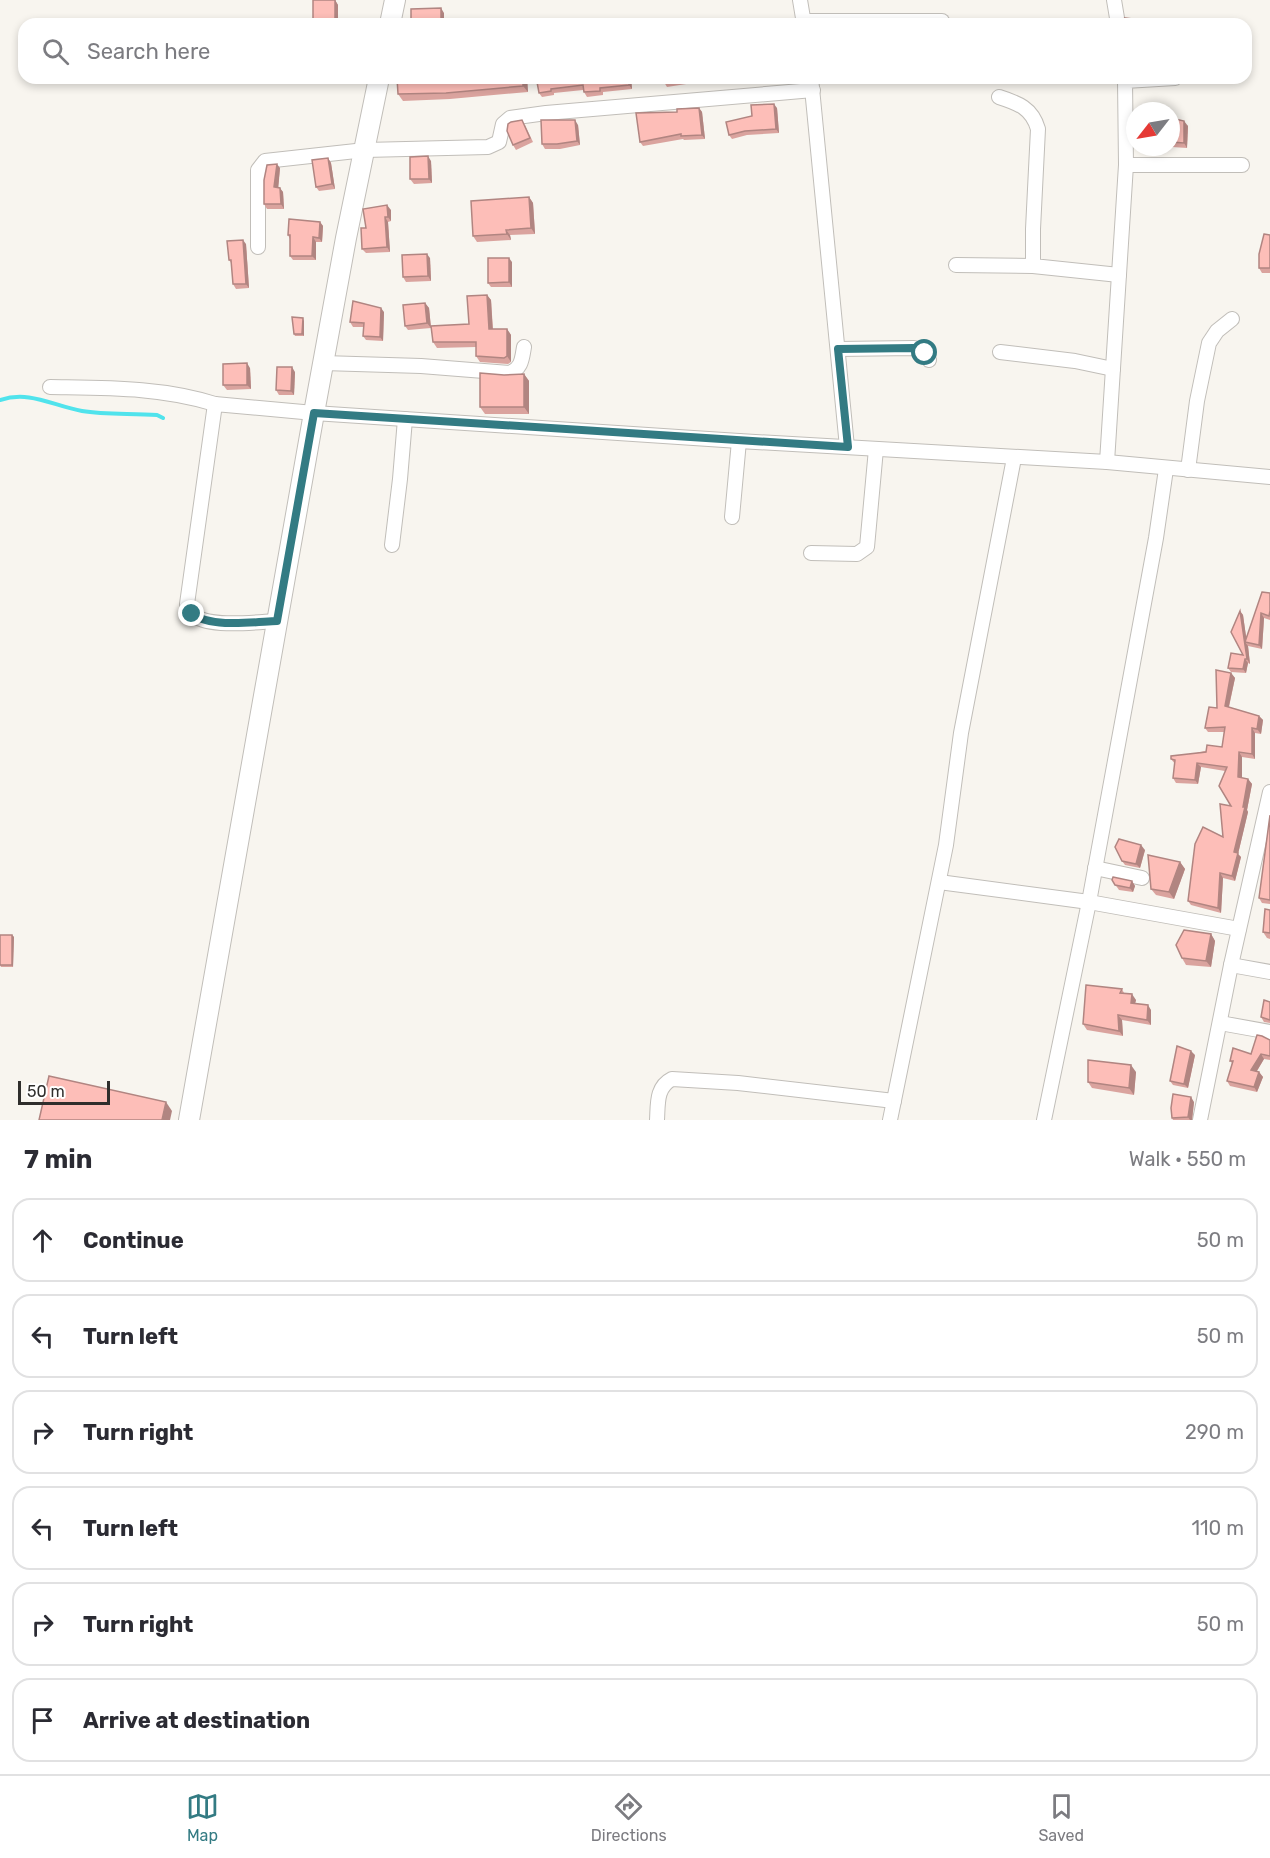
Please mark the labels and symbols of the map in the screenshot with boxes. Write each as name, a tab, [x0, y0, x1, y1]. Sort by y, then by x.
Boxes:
north arrow	[1126, 102, 1180, 156]
route start	[911, 339, 937, 365]
route end	[178, 600, 204, 626]
scale bar	[18, 1078, 110, 1106]

